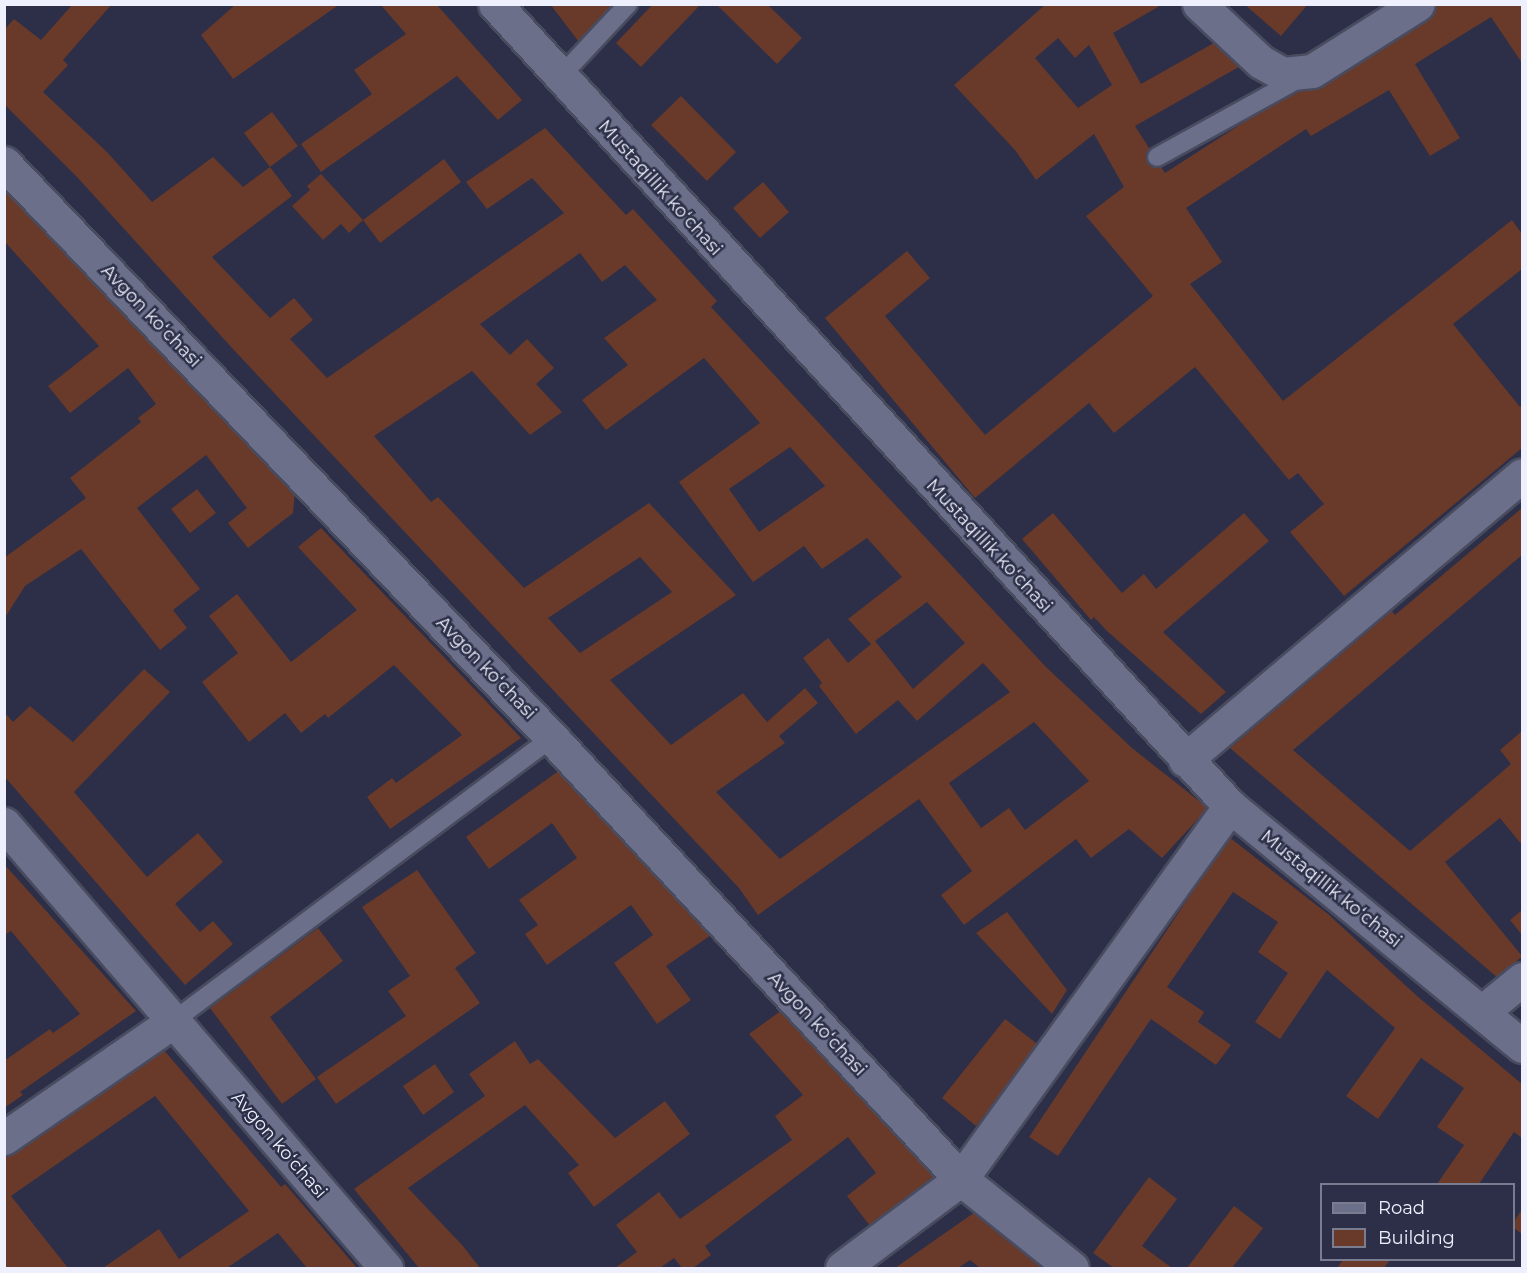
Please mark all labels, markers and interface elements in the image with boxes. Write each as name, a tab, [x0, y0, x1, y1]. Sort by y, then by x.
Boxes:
street label: Mustaqillik koʻchasi	[594, 116, 726, 260]
street label: Avgon koʻchasi	[97, 260, 205, 372]
street label: Mustaqillik koʻchasi	[922, 475, 1056, 617]
street label: Avgon koʻchasi	[432, 612, 540, 724]
street label: Mustaqillik koʻchasi	[1256, 826, 1406, 952]
street label: Avgon koʻchasi	[763, 967, 871, 1081]
street label: Avgon koʻchasi	[227, 1087, 331, 1203]
legend	[1320, 1183, 1515, 1261]
text: Road	[1378, 1197, 1425, 1219]
text: Building	[1378, 1227, 1455, 1249]

